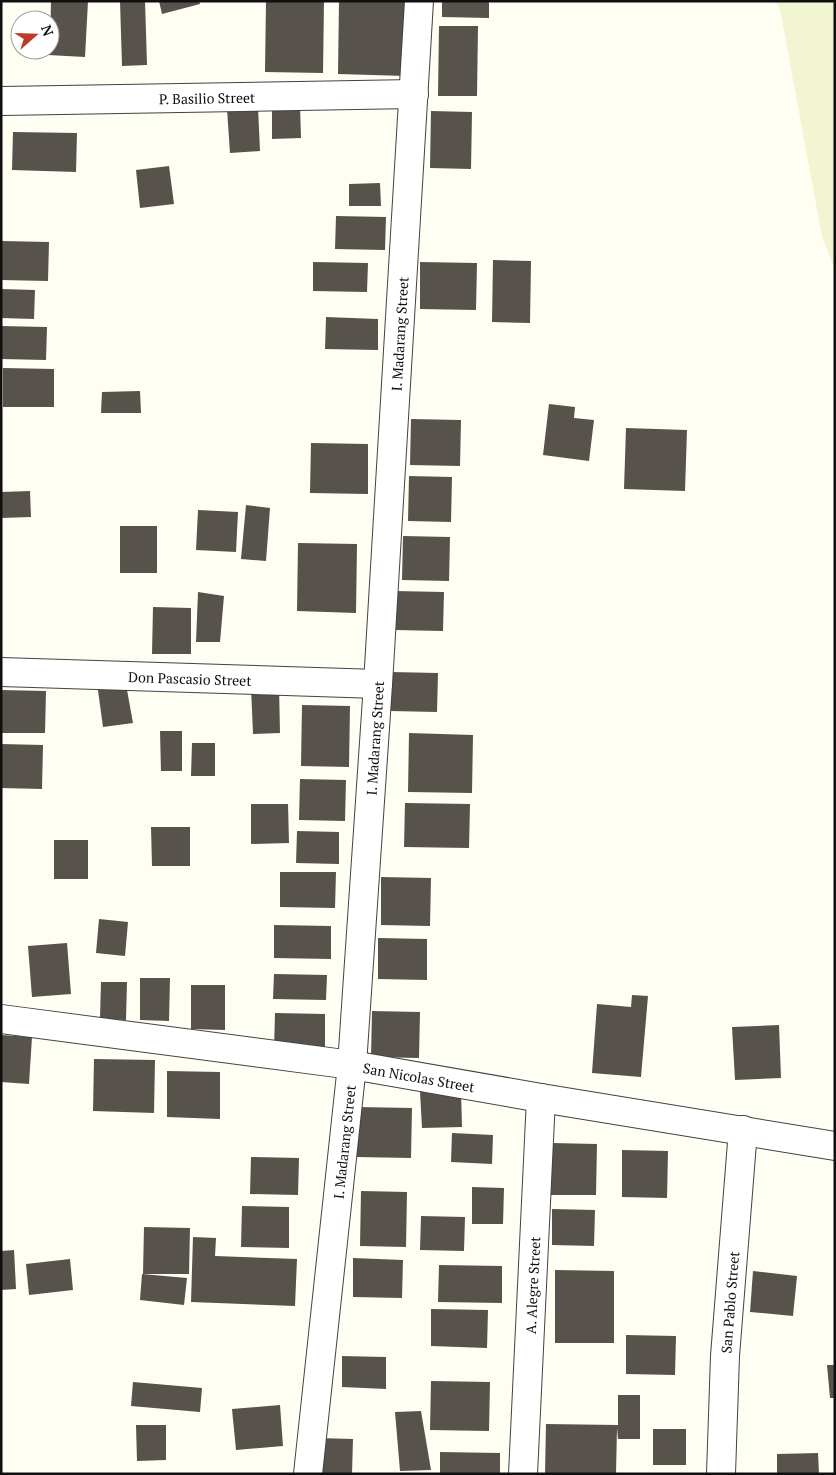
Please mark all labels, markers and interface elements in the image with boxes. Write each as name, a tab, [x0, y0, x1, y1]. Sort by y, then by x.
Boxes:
north arrow	[10, 10, 60, 60]
text: N	[37, 22, 59, 39]
street label: P. Basilio Street	[159, 87, 256, 108]
street label: I. Madarang Street	[386, 275, 412, 392]
street label: Don Pascasio Street	[128, 667, 253, 689]
street label: I. Madarang Street	[361, 680, 388, 796]
street label: San Nicolas Street	[362, 1058, 477, 1096]
street label: I. Madarang Street	[328, 1083, 359, 1200]
street label: A. Alegre Street	[520, 1235, 544, 1334]
street label: San Pablo Street	[716, 1250, 743, 1354]

